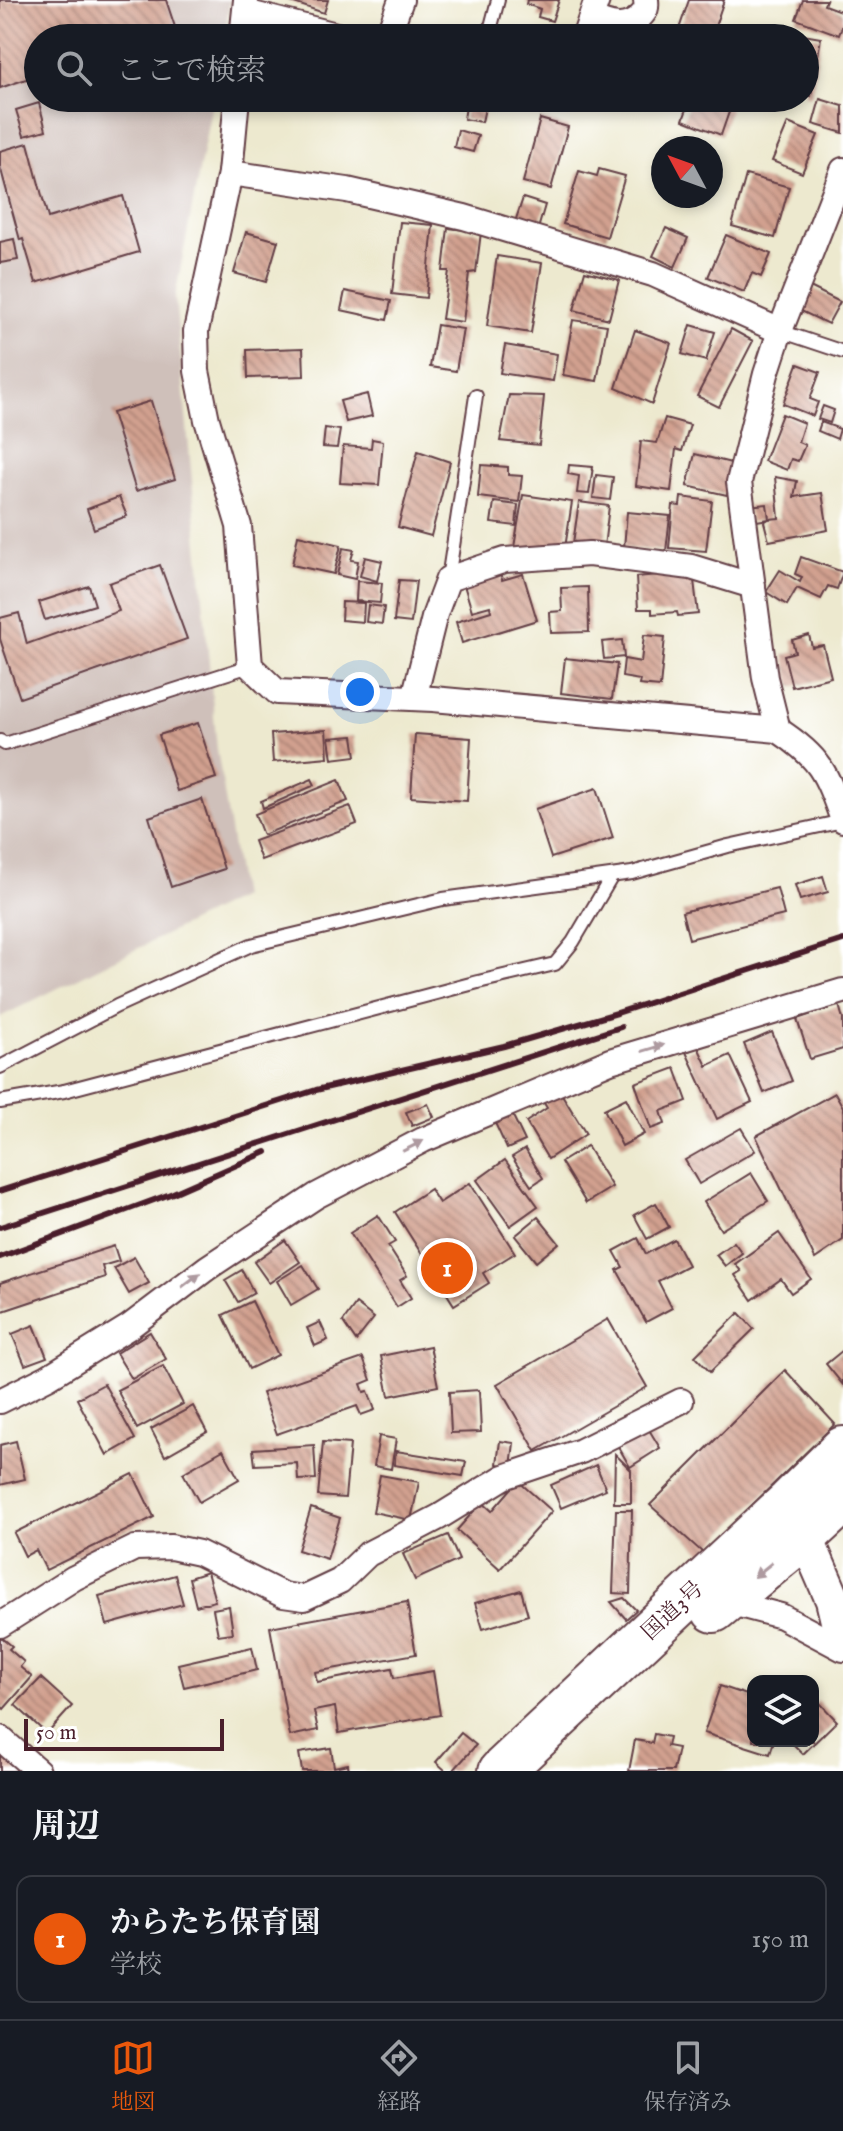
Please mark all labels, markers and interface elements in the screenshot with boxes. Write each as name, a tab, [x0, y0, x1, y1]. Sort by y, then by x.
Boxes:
search box	[24, 24, 819, 112]
icon: search	[52, 46, 96, 90]
text: ここで検索	[116, 53, 266, 91]
north arrow	[651, 136, 723, 208]
your location	[340, 672, 380, 712]
one-way arrow	[642, 1041, 666, 1054]
one-way arrow	[401, 1139, 424, 1152]
pin: 1	[421, 1238, 473, 1298]
one-way arrow	[180, 1273, 201, 1289]
one-way arrow	[753, 1561, 773, 1577]
street label: 国道3号	[636, 1575, 710, 1647]
map controls	[747, 1675, 819, 1747]
button: layers	[747, 1675, 819, 1747]
scale bar	[24, 1715, 224, 1751]
text: 50 m	[36, 1719, 77, 1747]
text: 周辺	[32, 1806, 100, 1849]
text: からたち保育園	[110, 1905, 320, 1943]
text: 1	[55, 1923, 65, 1956]
text: 150 m	[751, 1923, 809, 1956]
text: 学校	[110, 1949, 162, 1982]
tab: 地図	[111, 2036, 155, 2117]
tab: 経路	[377, 2036, 422, 2117]
tab: 保存済み	[644, 2036, 732, 2117]

